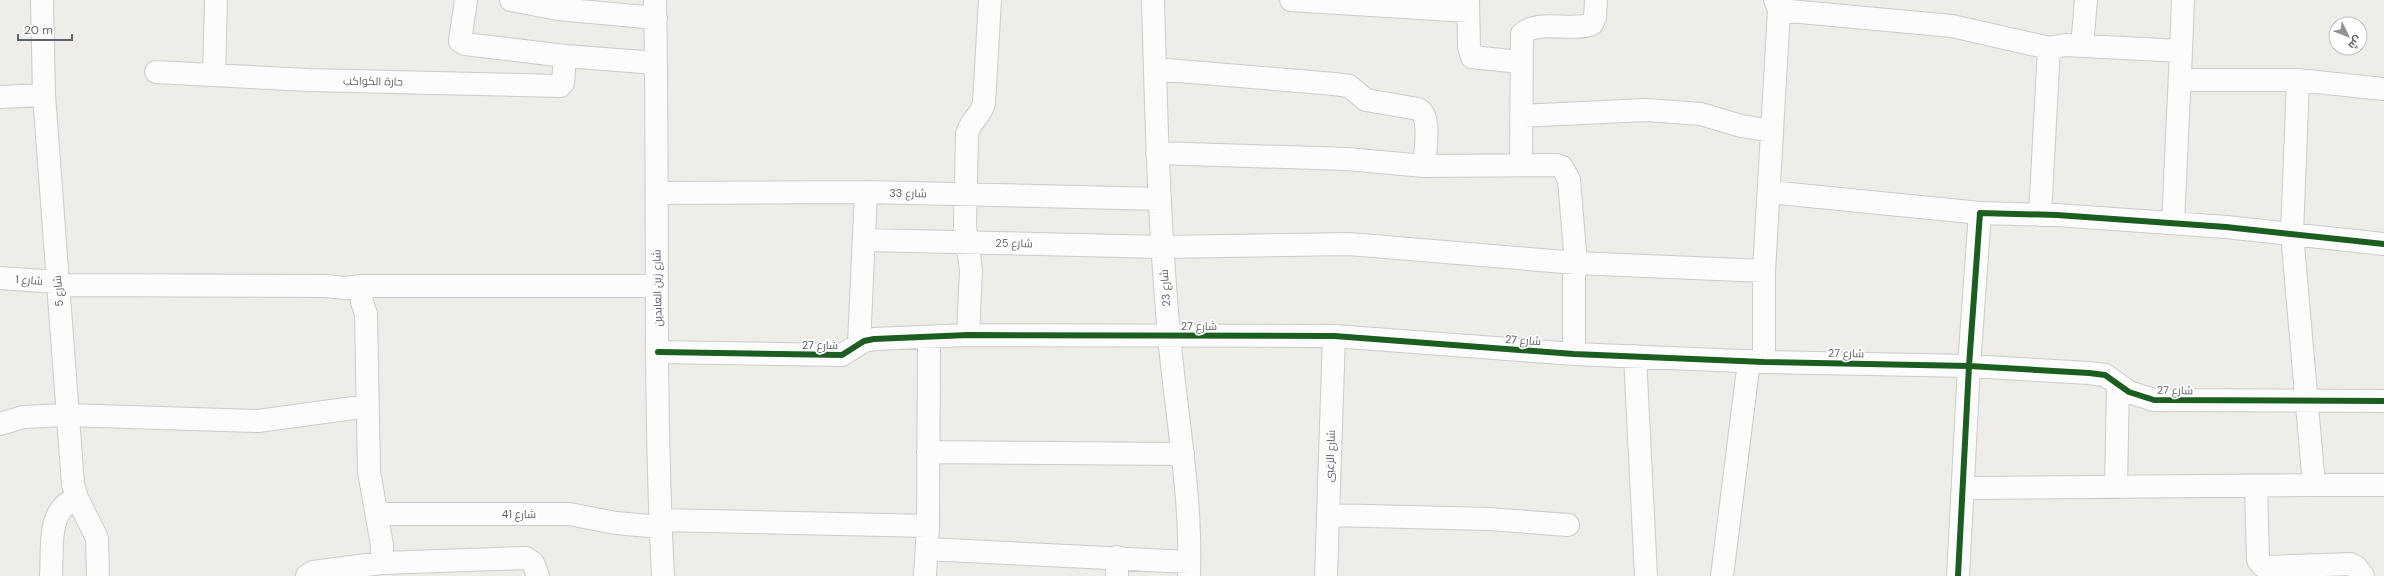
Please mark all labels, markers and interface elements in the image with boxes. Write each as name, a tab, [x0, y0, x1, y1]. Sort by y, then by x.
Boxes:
scale bar	[18, 16, 72, 42]
north arrow	[2328, 16, 2368, 56]
text: 20 m	[24, 22, 53, 38]
text: ش	[2345, 33, 2365, 53]
street label: حارة الكواكب	[343, 73, 403, 89]
street label: شارع 33	[889, 186, 927, 201]
street label: شارع 25	[995, 236, 1033, 251]
street label: شارع زين العابدين	[649, 249, 666, 327]
street label: شارع 23	[1157, 269, 1174, 307]
street label: شارع 1	[15, 272, 43, 289]
street label: شارع 5	[50, 275, 67, 307]
street label: شارع 27	[1181, 319, 1217, 334]
street label: شارع 27	[1504, 332, 1542, 349]
street label: شارع 27	[802, 338, 838, 353]
street label: شارع 27	[1828, 346, 1864, 361]
street label: شارع 27	[2157, 383, 2193, 398]
street label: شارع الزغبى	[1322, 430, 1339, 482]
street label: شارع 41	[502, 507, 536, 522]

